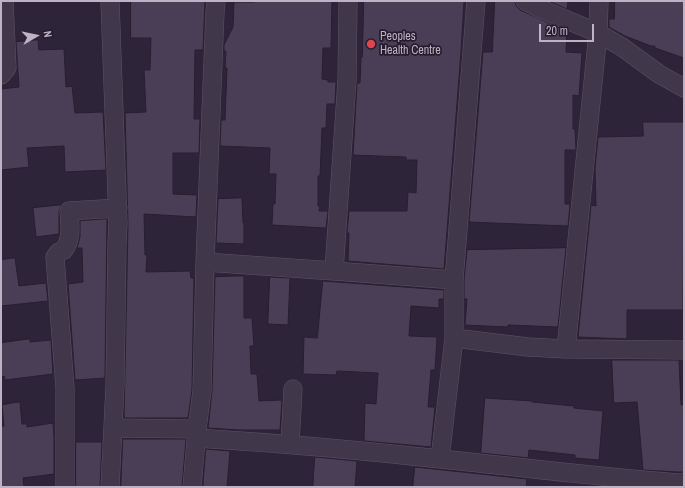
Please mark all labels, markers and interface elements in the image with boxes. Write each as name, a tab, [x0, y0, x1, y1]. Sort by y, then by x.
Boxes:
north arrow	[16, 16, 56, 56]
scale bar	[541, 16, 596, 42]
text: 20 m	[546, 23, 568, 39]
text: N	[40, 30, 55, 38]
place label: Peoples Health Centre	[380, 30, 441, 58]
marker: Peoples Health Centre	[365, 38, 377, 50]

